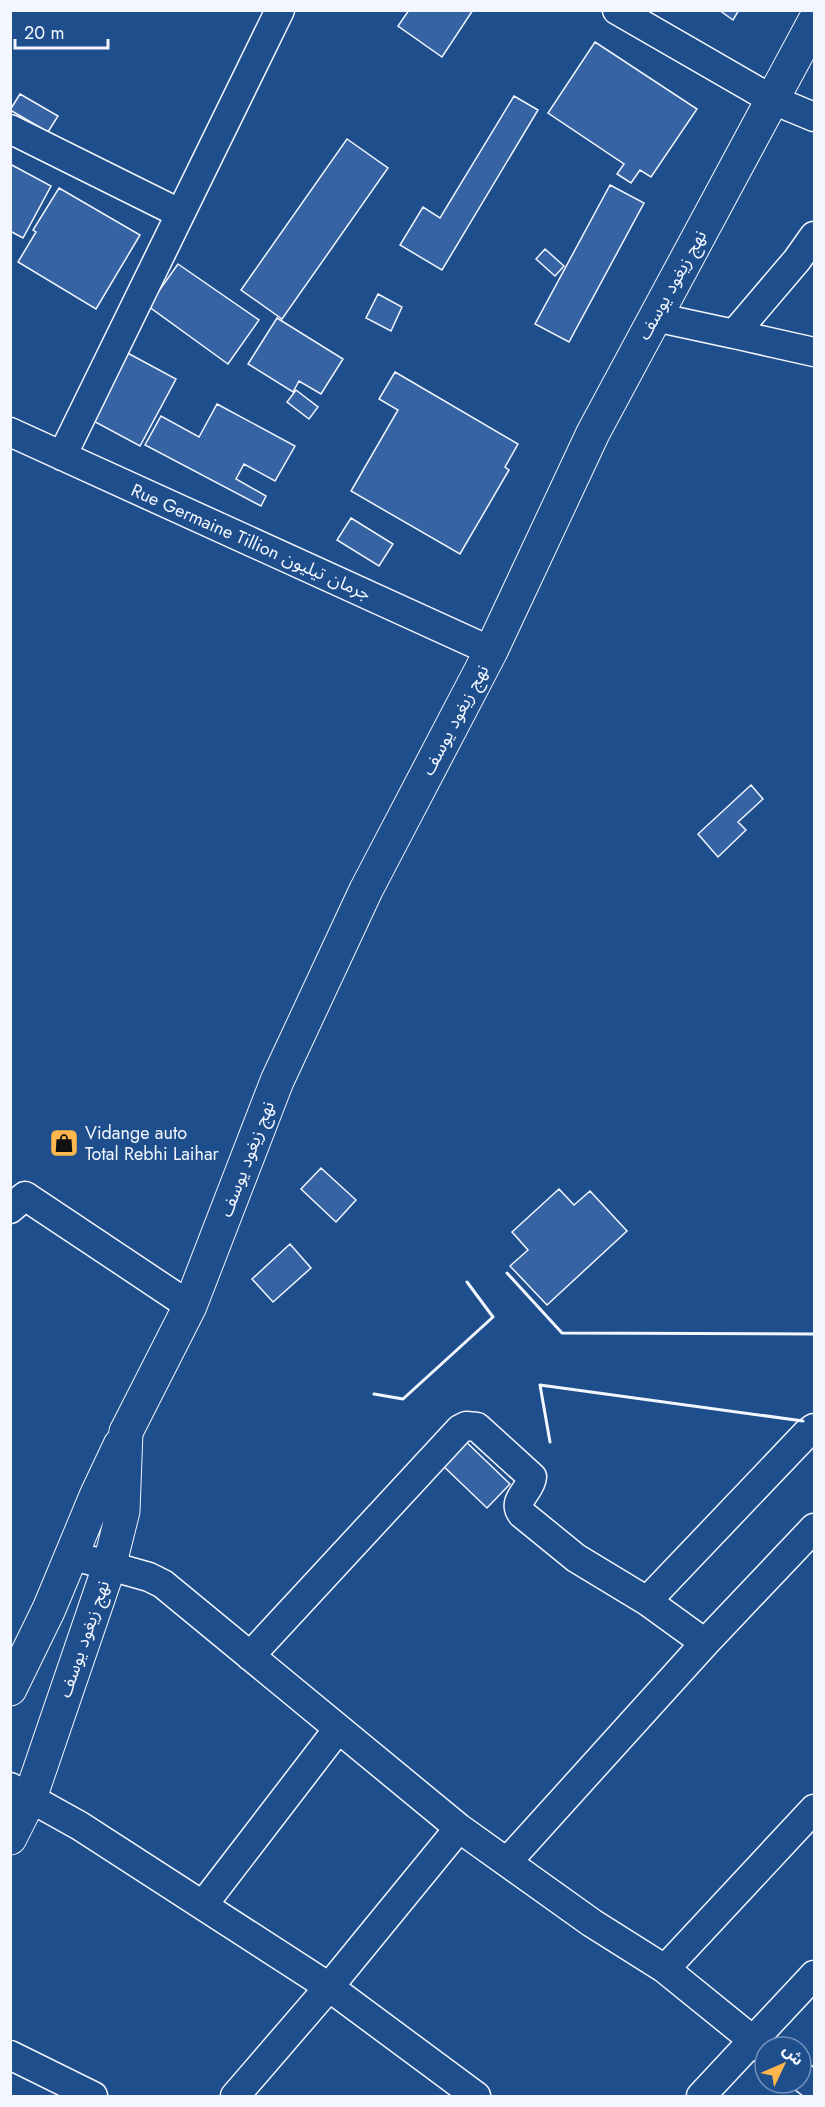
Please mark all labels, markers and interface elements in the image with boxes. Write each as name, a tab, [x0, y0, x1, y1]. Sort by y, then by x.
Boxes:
scale bar	[15, 12, 108, 50]
text: 20 m	[24, 20, 64, 46]
street label: نهج زيغود يوسف	[631, 225, 713, 345]
street label: Rue Germaine Tillion جرمان تيليون	[127, 477, 375, 607]
street label: نهج زيغود يوسف	[415, 660, 495, 780]
street label: نهج زيغود يوسف	[213, 1097, 281, 1221]
place label: Vidange auto Total Rebhi Laihar	[85, 1120, 220, 1167]
shop icon: Vidange auto Total Rebhi Laihar	[48, 1127, 80, 1159]
street label: نهج زيغود يوسف	[52, 1577, 116, 1701]
north arrow	[753, 2035, 813, 2095]
text: ش	[778, 2039, 809, 2071]

